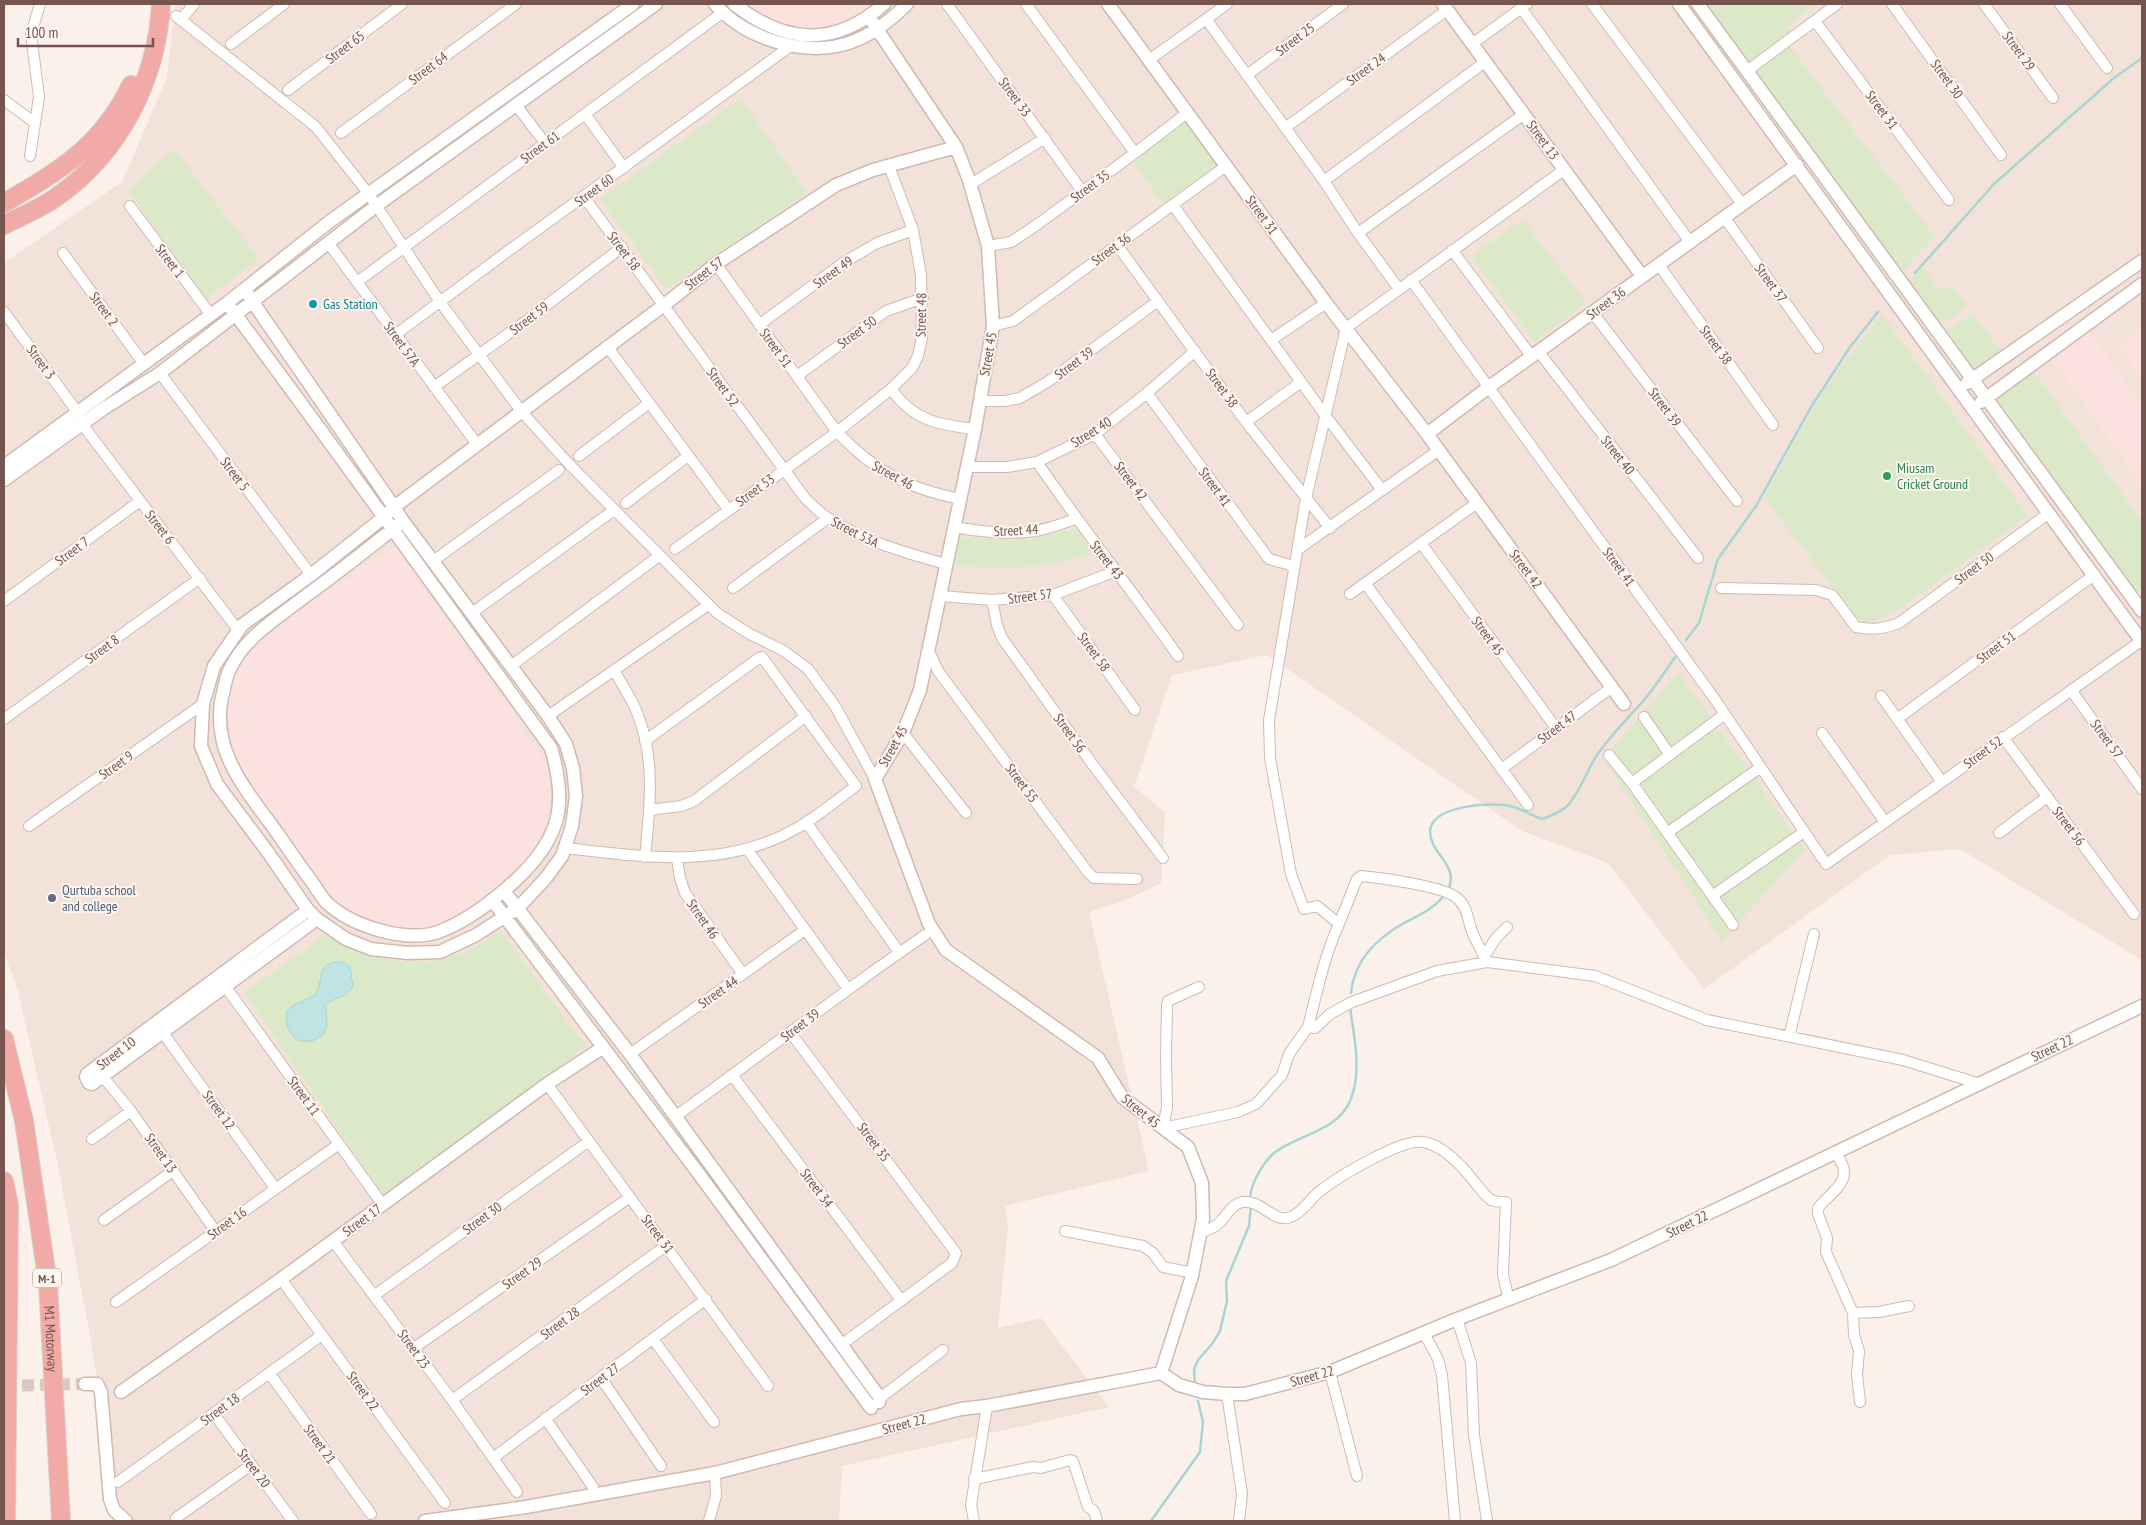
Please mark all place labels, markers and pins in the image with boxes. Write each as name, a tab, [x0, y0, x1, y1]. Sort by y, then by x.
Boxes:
place label: Gas Station	[323, 295, 378, 313]
marker: Gas Station	[307, 298, 319, 310]
place label: Miusam Cricket Ground	[1897, 459, 1968, 493]
marker: Miusam Cricket Ground	[1881, 470, 1893, 482]
place label: Qurtuba school and college	[62, 881, 136, 915]
marker: Qurtuba school and college	[46, 892, 58, 904]

